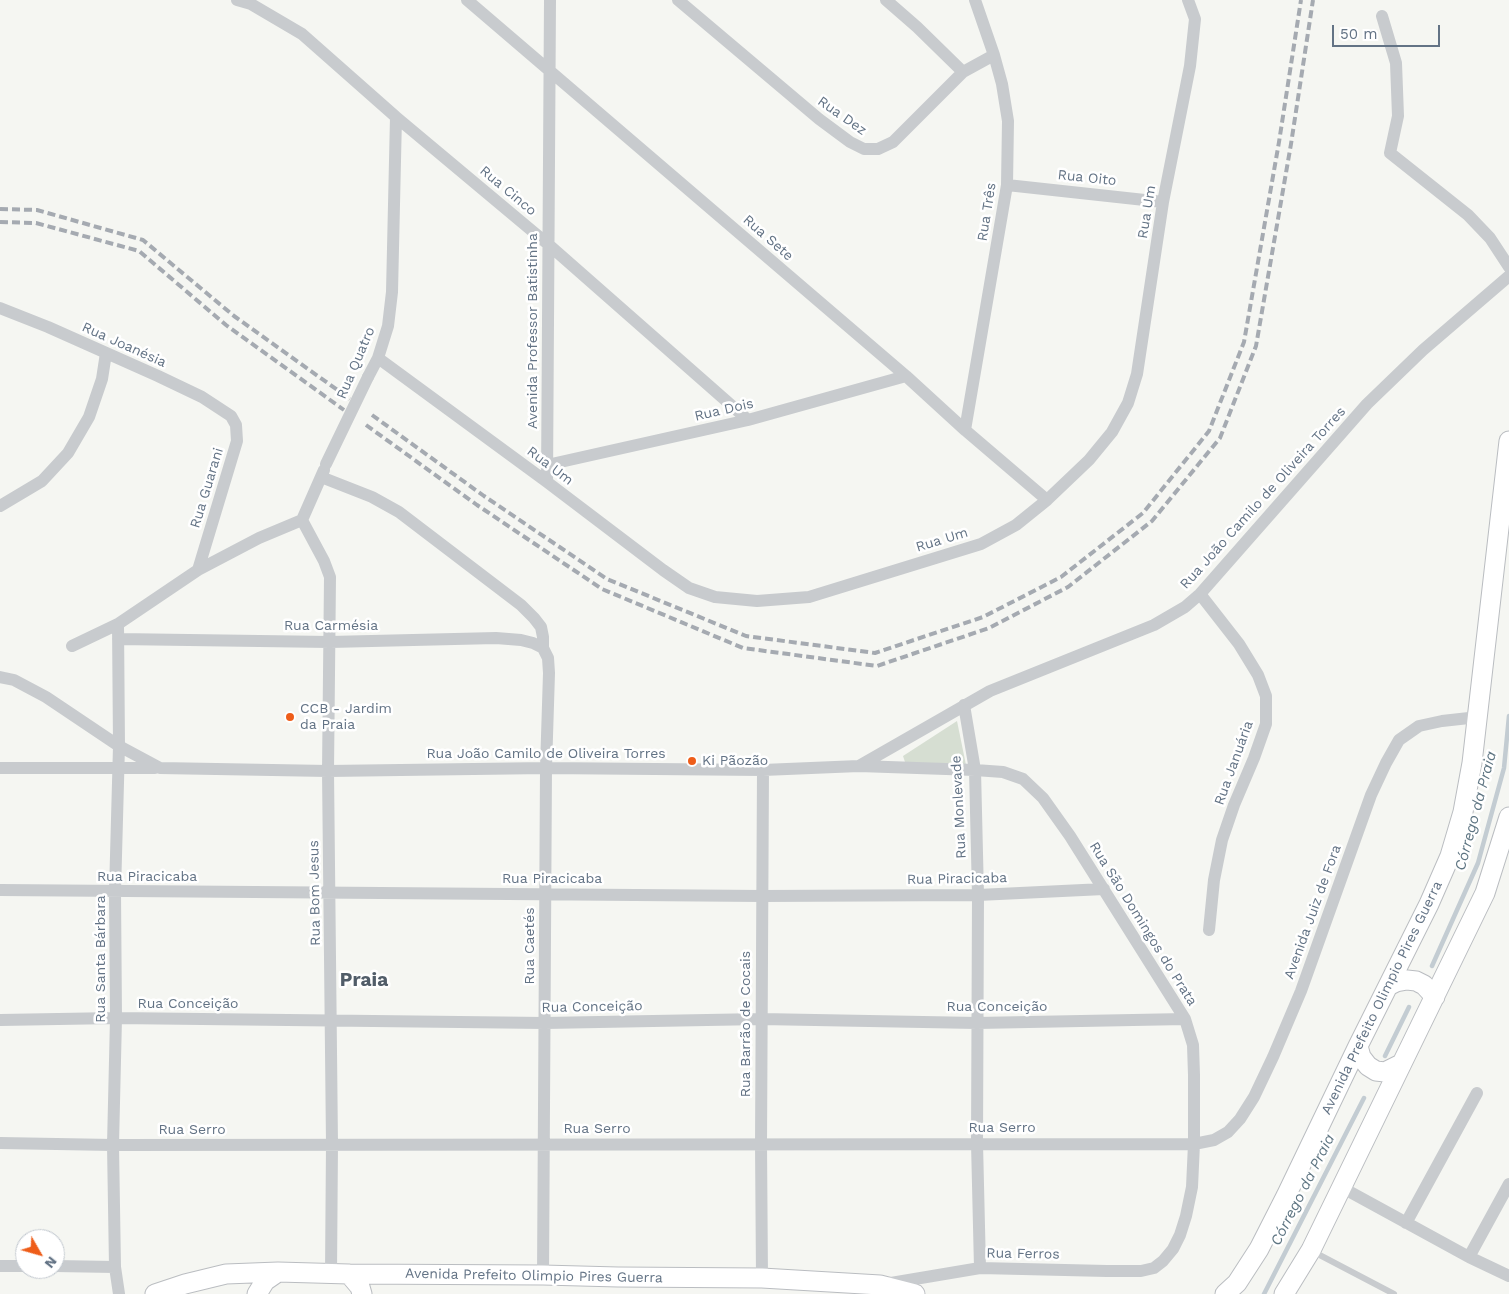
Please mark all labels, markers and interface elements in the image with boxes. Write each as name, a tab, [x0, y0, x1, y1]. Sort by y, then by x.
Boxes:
scale bar	[1334, 15, 1442, 47]
text: 50 m	[1340, 25, 1377, 43]
street label: Rua Dez	[814, 93, 870, 139]
street label: Rua Cinco	[476, 162, 540, 220]
street label: Rua Oito	[1057, 167, 1117, 189]
street label: Rua Três	[974, 182, 1000, 242]
street label: Rua Um	[1135, 184, 1159, 240]
street label: Rua Sete	[739, 212, 797, 264]
street label: Avenida Professor Batistinha	[525, 233, 541, 429]
street label: Rua Joanésia	[79, 319, 169, 371]
street label: Rua Quatro	[333, 324, 379, 402]
street label: Rua Dois	[693, 395, 755, 425]
street label: Rua João Camilo de Oliveira Torres	[1177, 403, 1349, 593]
street label: Rua Um	[524, 443, 576, 489]
street label: Rua Guarani	[187, 446, 227, 530]
street label: Rua Um	[914, 524, 970, 556]
street label: Rua Carmésia	[284, 618, 378, 634]
place label: CCB - Jardim da Praia	[300, 701, 392, 734]
marker: CCB - Jardim da Praia	[284, 711, 296, 723]
street label: Rua Januária	[1211, 718, 1257, 808]
street label: Rua João Camilo de Oliveira Torres	[426, 746, 666, 762]
water label: Córrego da Praia	[1451, 749, 1501, 873]
place label: Ki Pãozão	[702, 753, 768, 769]
marker: Ki Pãozão	[686, 755, 698, 767]
street label: Rua Monlevade	[948, 755, 970, 859]
street label: Rua São Domingos do Prata	[1086, 839, 1200, 1009]
street label: Rua Bom Jesus	[306, 840, 324, 946]
street label: Avenida Juiz de Fora	[1281, 843, 1345, 981]
street label: Rua Piracicaba	[97, 869, 197, 885]
street label: Rua Piracicaba	[907, 870, 1007, 888]
street label: Rua Piracicaba	[502, 871, 602, 887]
street label: Avenida Prefeito Olimpio Pires Guerra	[1318, 879, 1446, 1117]
street label: Rua Santa Bárbara	[93, 895, 109, 1023]
street label: Rua Caetés	[522, 907, 538, 985]
street label: Rua Barrão de Cocais	[738, 951, 754, 1097]
district label: Praia	[340, 969, 388, 991]
street label: Rua Conceição	[138, 996, 238, 1012]
street label: Rua Conceição	[541, 998, 643, 1016]
street label: Rua Conceição	[947, 999, 1047, 1015]
street label: Rua Serro	[968, 1120, 1036, 1136]
street label: Rua Serro	[563, 1121, 631, 1137]
street label: Rua Serro	[158, 1122, 226, 1138]
water label: Córrego da Praia	[1267, 1131, 1339, 1249]
north arrow	[15, 1229, 65, 1279]
street label: Rua Ferros	[986, 1245, 1060, 1263]
text: N	[42, 1254, 61, 1272]
street label: Avenida Prefeito Olimpio Pires Guerra	[405, 1265, 663, 1287]

